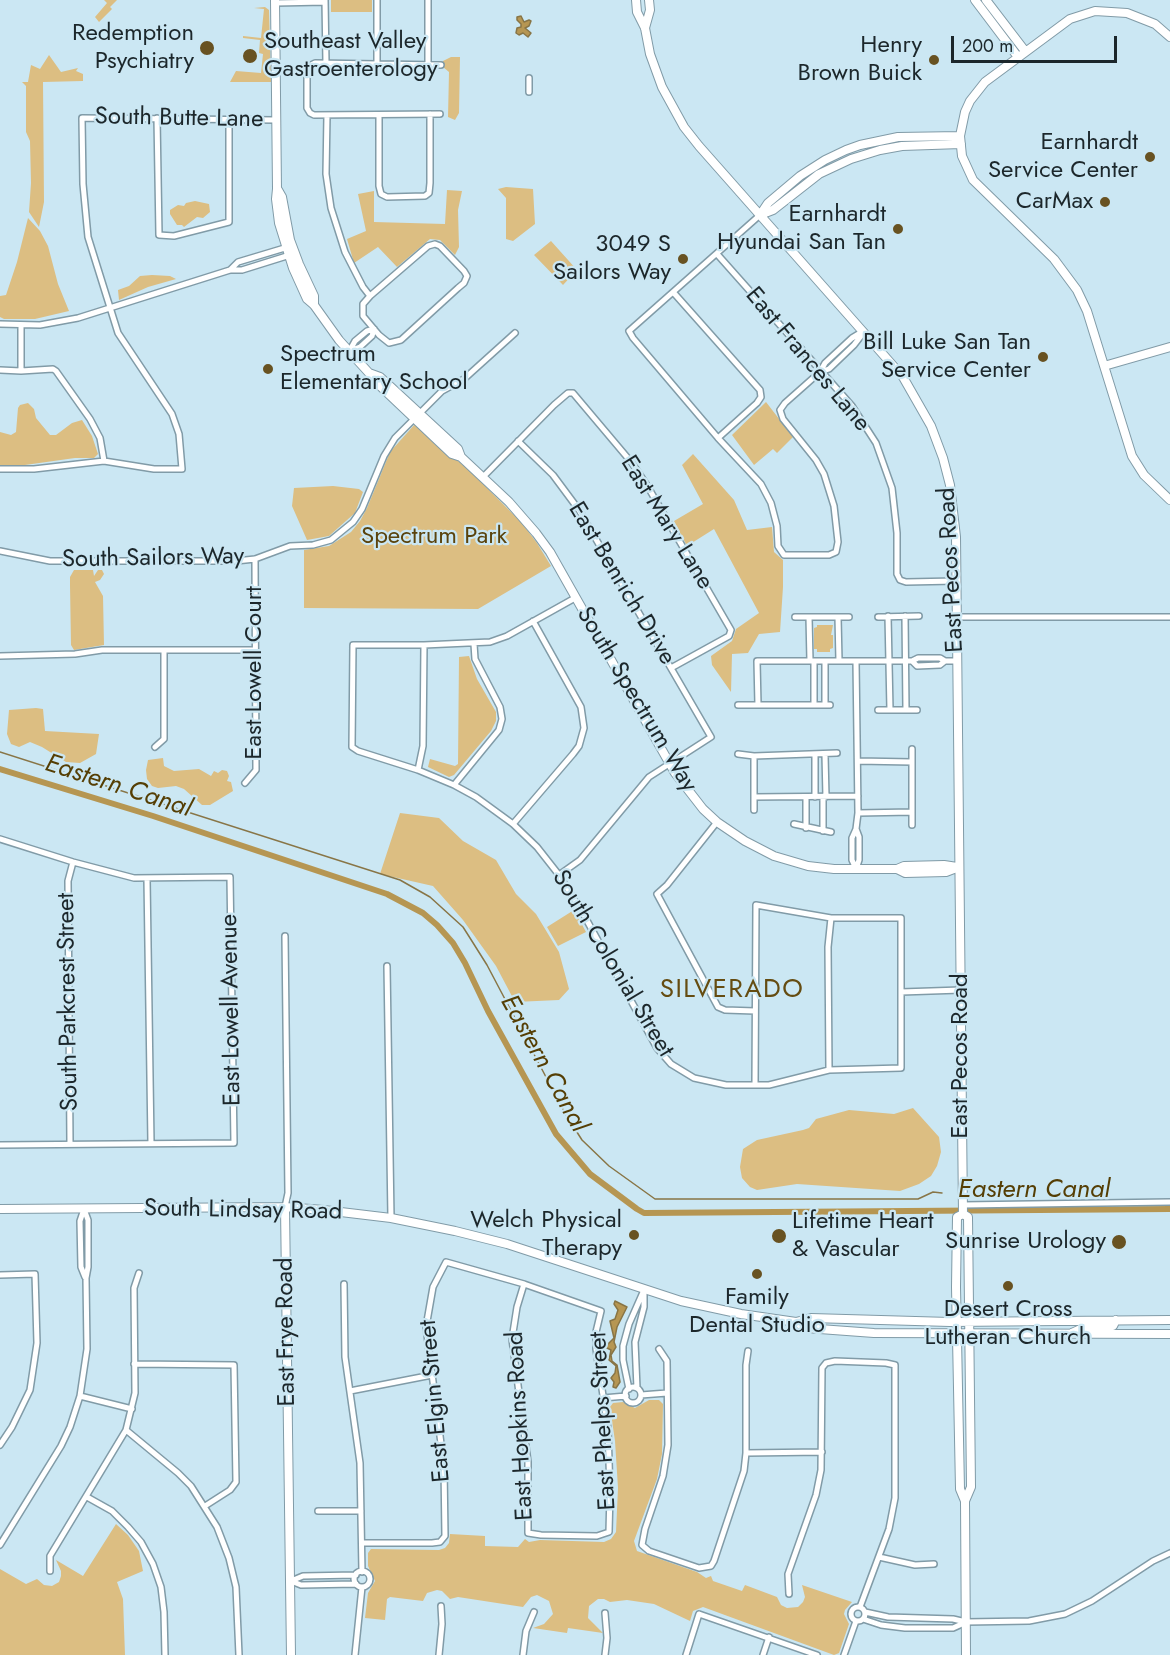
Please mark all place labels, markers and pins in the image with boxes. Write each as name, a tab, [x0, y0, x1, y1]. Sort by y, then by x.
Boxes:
place label: Redemption Psychiatry	[72, 20, 194, 76]
place label: Southeast Valley Gastroenterology	[264, 28, 437, 84]
place label: Henry Brown Buick	[798, 32, 922, 88]
marker: Redemption Psychiatry	[198, 39, 216, 57]
marker: Southeast Valley Gastroenterology	[241, 47, 259, 65]
marker: Henry Brown Buick	[927, 53, 941, 67]
place label: Earnhardt Service Center	[988, 129, 1138, 185]
marker: Earnhardt Service Center	[1143, 150, 1157, 164]
place label: CarMax	[1016, 188, 1093, 216]
marker: CarMax	[1098, 195, 1112, 209]
place label: Earnhardt Hyundai San Tan	[717, 201, 886, 257]
marker: Earnhardt Hyundai San Tan	[891, 222, 905, 236]
place label: 3049 S Sailors Way	[553, 231, 671, 287]
marker: 3049 S Sailors Way	[676, 252, 690, 266]
place label: Bill Luke San Tan Service Center	[863, 329, 1031, 385]
place label: Spectrum Elementary School	[280, 341, 468, 397]
marker: Bill Luke San Tan Service Center	[1036, 350, 1050, 364]
marker: Spectrum Elementary School	[261, 362, 275, 376]
place label: Welch Physical Therapy	[470, 1207, 622, 1263]
place label: Lifetime Heart & Vascular	[792, 1208, 934, 1264]
marker: Lifetime Heart & Vascular	[770, 1227, 788, 1245]
marker: Welch Physical Therapy	[627, 1228, 641, 1242]
place label: Sunrise Urology	[945, 1228, 1106, 1256]
marker: Sunrise Urology	[1110, 1233, 1128, 1251]
marker: Family Dental Studio	[750, 1267, 764, 1281]
marker: Desert Cross Lutheran Church	[1001, 1279, 1015, 1293]
place label: Family Dental Studio	[689, 1284, 825, 1340]
place label: Desert Cross Lutheran Church	[925, 1296, 1091, 1352]

